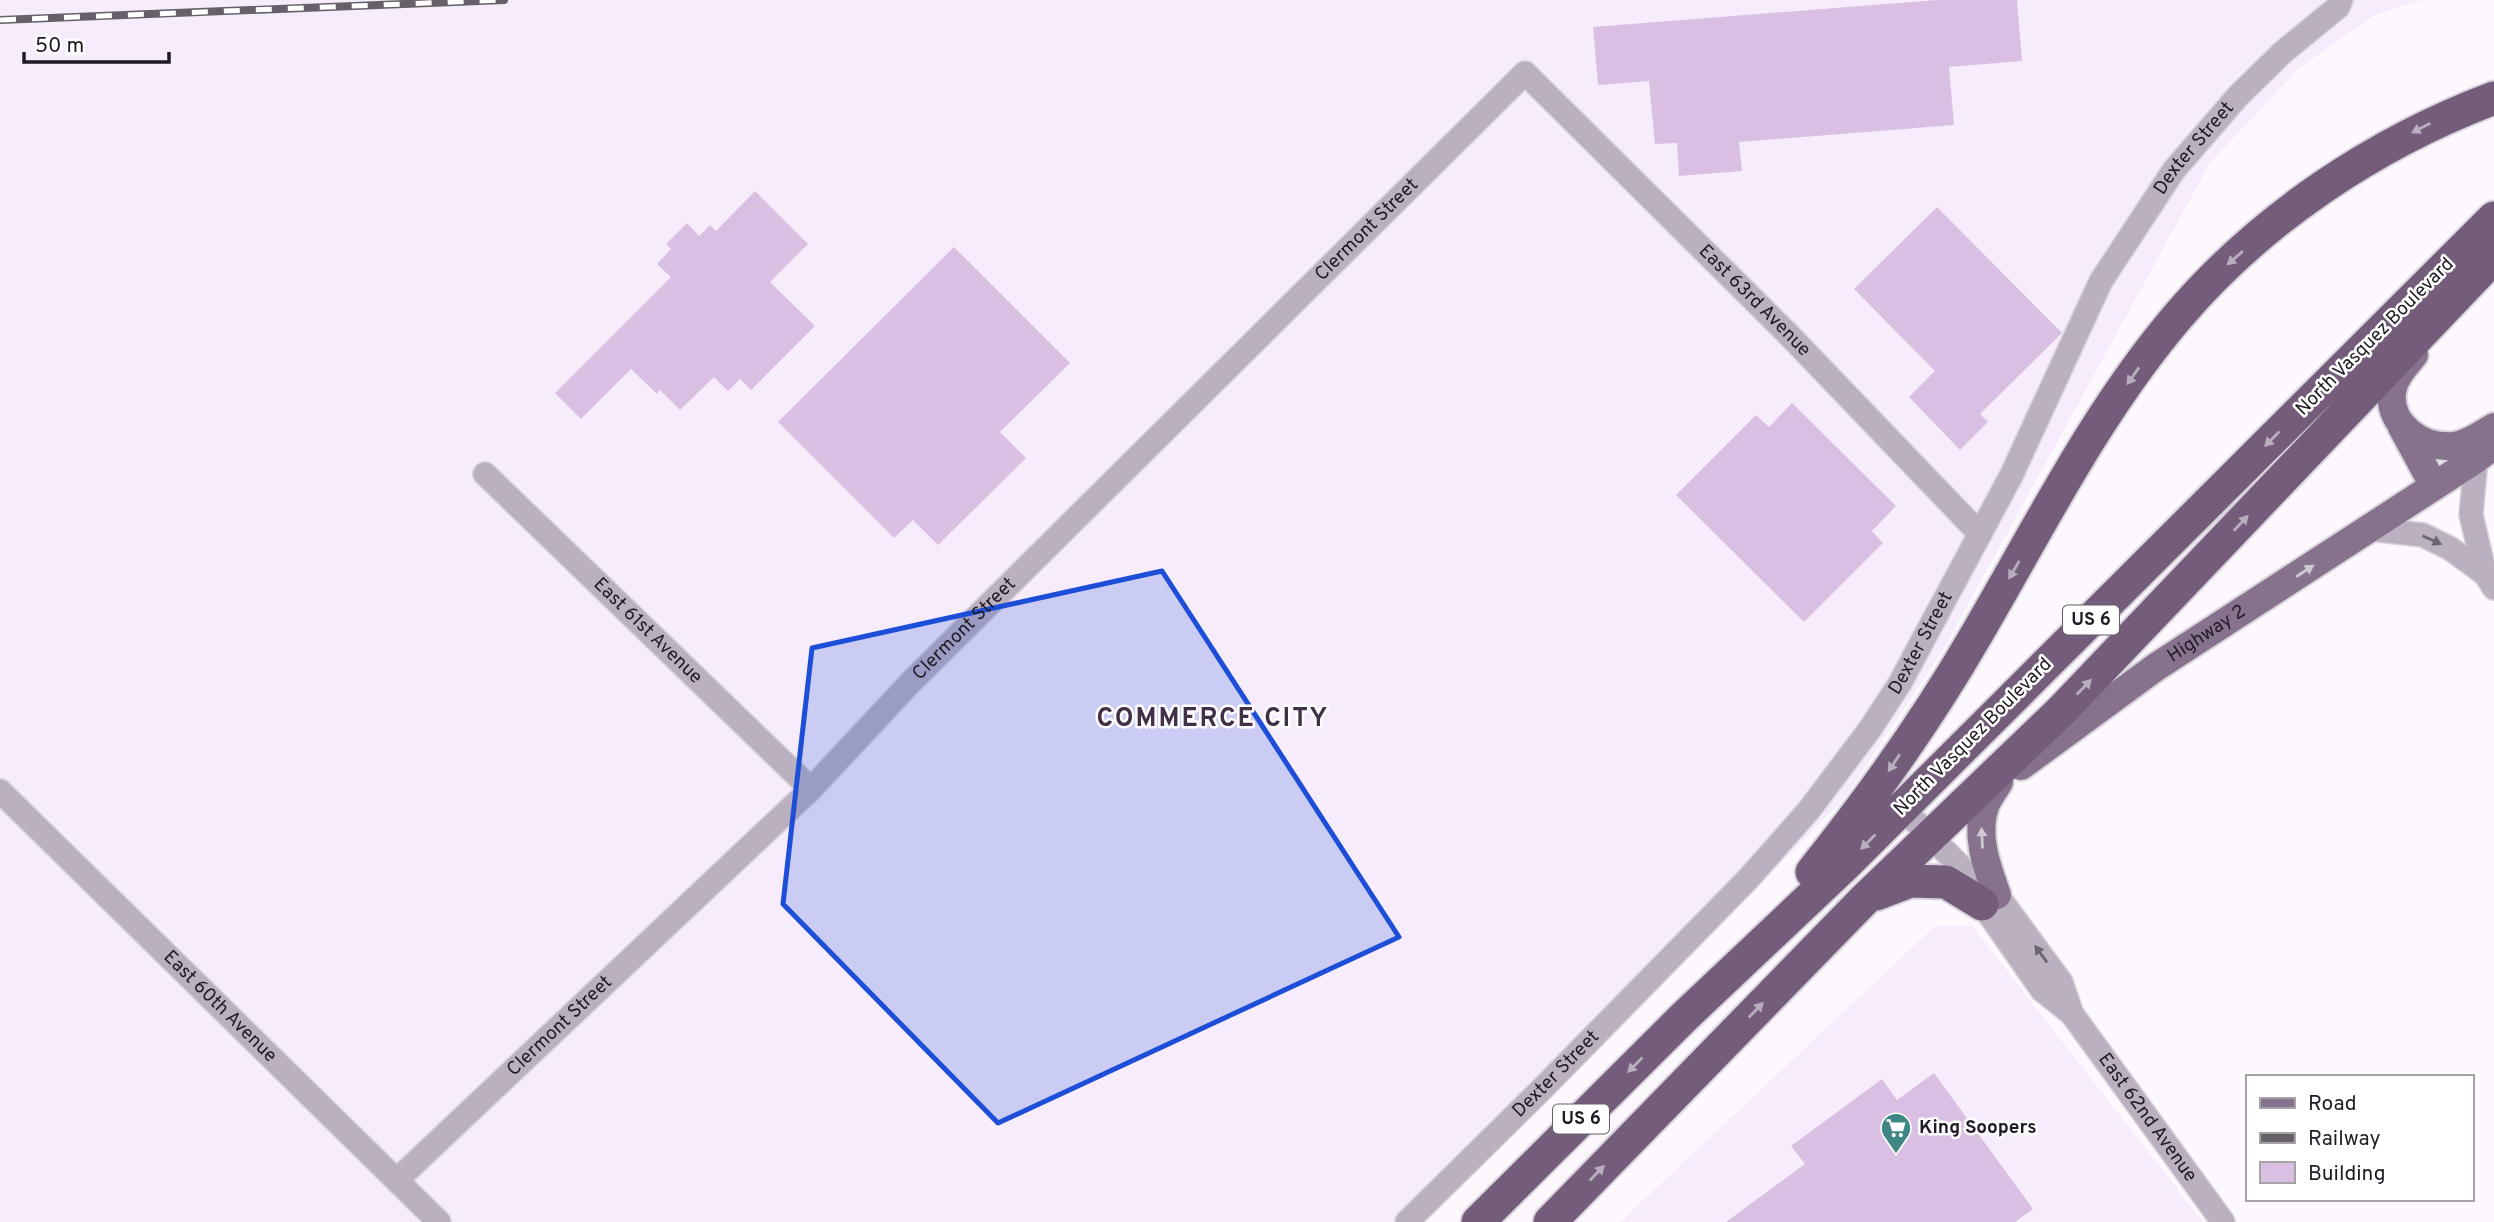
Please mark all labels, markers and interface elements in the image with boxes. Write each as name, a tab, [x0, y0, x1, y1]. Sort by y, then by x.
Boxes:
scale bar	[24, 21, 170, 65]
text: 50 m	[35, 33, 84, 60]
street label: Dexter Street	[2149, 97, 2240, 200]
one-way arrow	[2411, 122, 2431, 134]
street label: Clermont Street	[1310, 173, 1424, 286]
street label: East 63rd Avenue	[1693, 240, 1816, 362]
one-way arrow	[2227, 250, 2244, 265]
street label: North Vasquez Boulevard	[2291, 253, 2459, 421]
one-way arrow	[2126, 367, 2140, 385]
one-way arrow	[2264, 431, 2281, 448]
one-way arrow	[2233, 515, 2249, 532]
one-way arrow	[2422, 534, 2442, 546]
one-way arrow	[2008, 560, 2020, 579]
one-way arrow	[2295, 564, 2314, 577]
street label: East 61st Avenue	[588, 573, 707, 689]
street label: Clermont Street	[907, 573, 1021, 686]
street label: Dexter Street	[1883, 588, 1959, 700]
street label: Highway 2	[2163, 600, 2251, 668]
road number: US 6	[2063, 606, 2119, 634]
street label: North Vasquez Boulevard	[1889, 653, 2057, 821]
one-way arrow	[2076, 679, 2092, 696]
district label: COMMERCE CITY	[1097, 703, 1329, 736]
one-way arrow	[1887, 754, 1901, 772]
one-way arrow	[1977, 826, 1988, 848]
one-way arrow	[1861, 833, 1877, 850]
one-way arrow	[2034, 945, 2048, 963]
street label: East 60th Avenue	[158, 946, 282, 1068]
street label: Clermont Street	[502, 971, 618, 1082]
one-way arrow	[1748, 1002, 1764, 1019]
street label: Dexter Street	[1508, 1025, 1605, 1123]
street label: East 62nd Avenue	[2092, 1048, 2202, 1187]
one-way arrow	[1627, 1056, 1644, 1073]
legend	[2246, 1075, 2473, 1201]
text: Road	[2308, 1091, 2357, 1118]
road number: US 6	[1553, 1104, 1609, 1134]
supermarket icon: King Soopers	[1879, 1111, 1913, 1155]
place label: King Soopers	[1919, 1116, 2037, 1140]
text: Railway	[2308, 1126, 2381, 1153]
text: Building	[2308, 1161, 2386, 1188]
one-way arrow	[1589, 1165, 1605, 1182]

